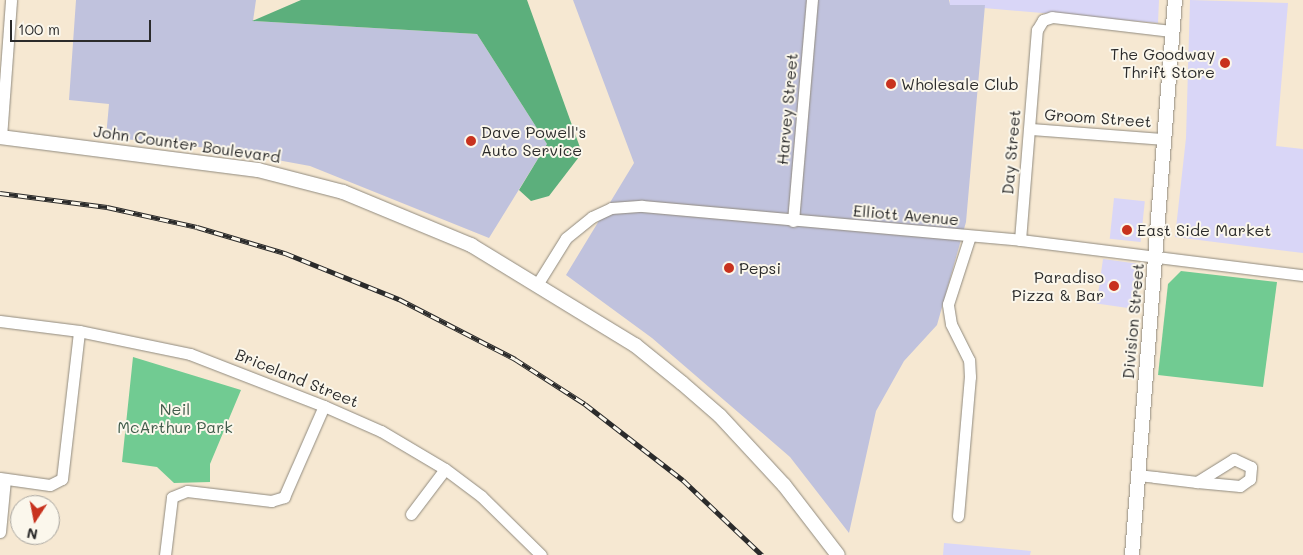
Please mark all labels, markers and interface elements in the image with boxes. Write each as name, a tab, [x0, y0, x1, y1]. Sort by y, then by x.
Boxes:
scale bar	[12, 10, 154, 42]
text: 100 m	[18, 19, 60, 39]
place label: The Goodway Thrift Store	[1110, 44, 1215, 82]
street label: Harvey Street	[773, 52, 801, 166]
marker: The Goodway Thrift Store	[1219, 57, 1231, 69]
place label: Wholesale Club	[901, 74, 1019, 94]
marker: Wholesale Club	[885, 78, 897, 90]
street label: Groom Street	[1044, 105, 1152, 131]
street label: Day Street	[998, 109, 1024, 195]
street label: John Counter Boulevard	[92, 121, 282, 167]
place label: Dave Powell's Auto Service	[481, 122, 586, 160]
marker: Dave Powell's Auto Service	[465, 135, 477, 147]
street label: Elliott Avenue	[852, 201, 960, 229]
place label: East Side Market	[1137, 220, 1271, 240]
marker: East Side Market	[1121, 224, 1133, 236]
place label: Pepsi	[739, 258, 781, 278]
marker: Pepsi	[723, 262, 735, 274]
street label: Division Street	[1118, 262, 1148, 380]
place label: Paradiso Pizza & Bar	[1012, 267, 1104, 305]
marker: Paradiso Pizza & Bar	[1108, 280, 1120, 292]
street label: Briceland Street	[233, 345, 361, 411]
park label: Neil McArthur Park	[117, 399, 233, 437]
north arrow	[10, 495, 60, 545]
text: N	[25, 524, 39, 545]

